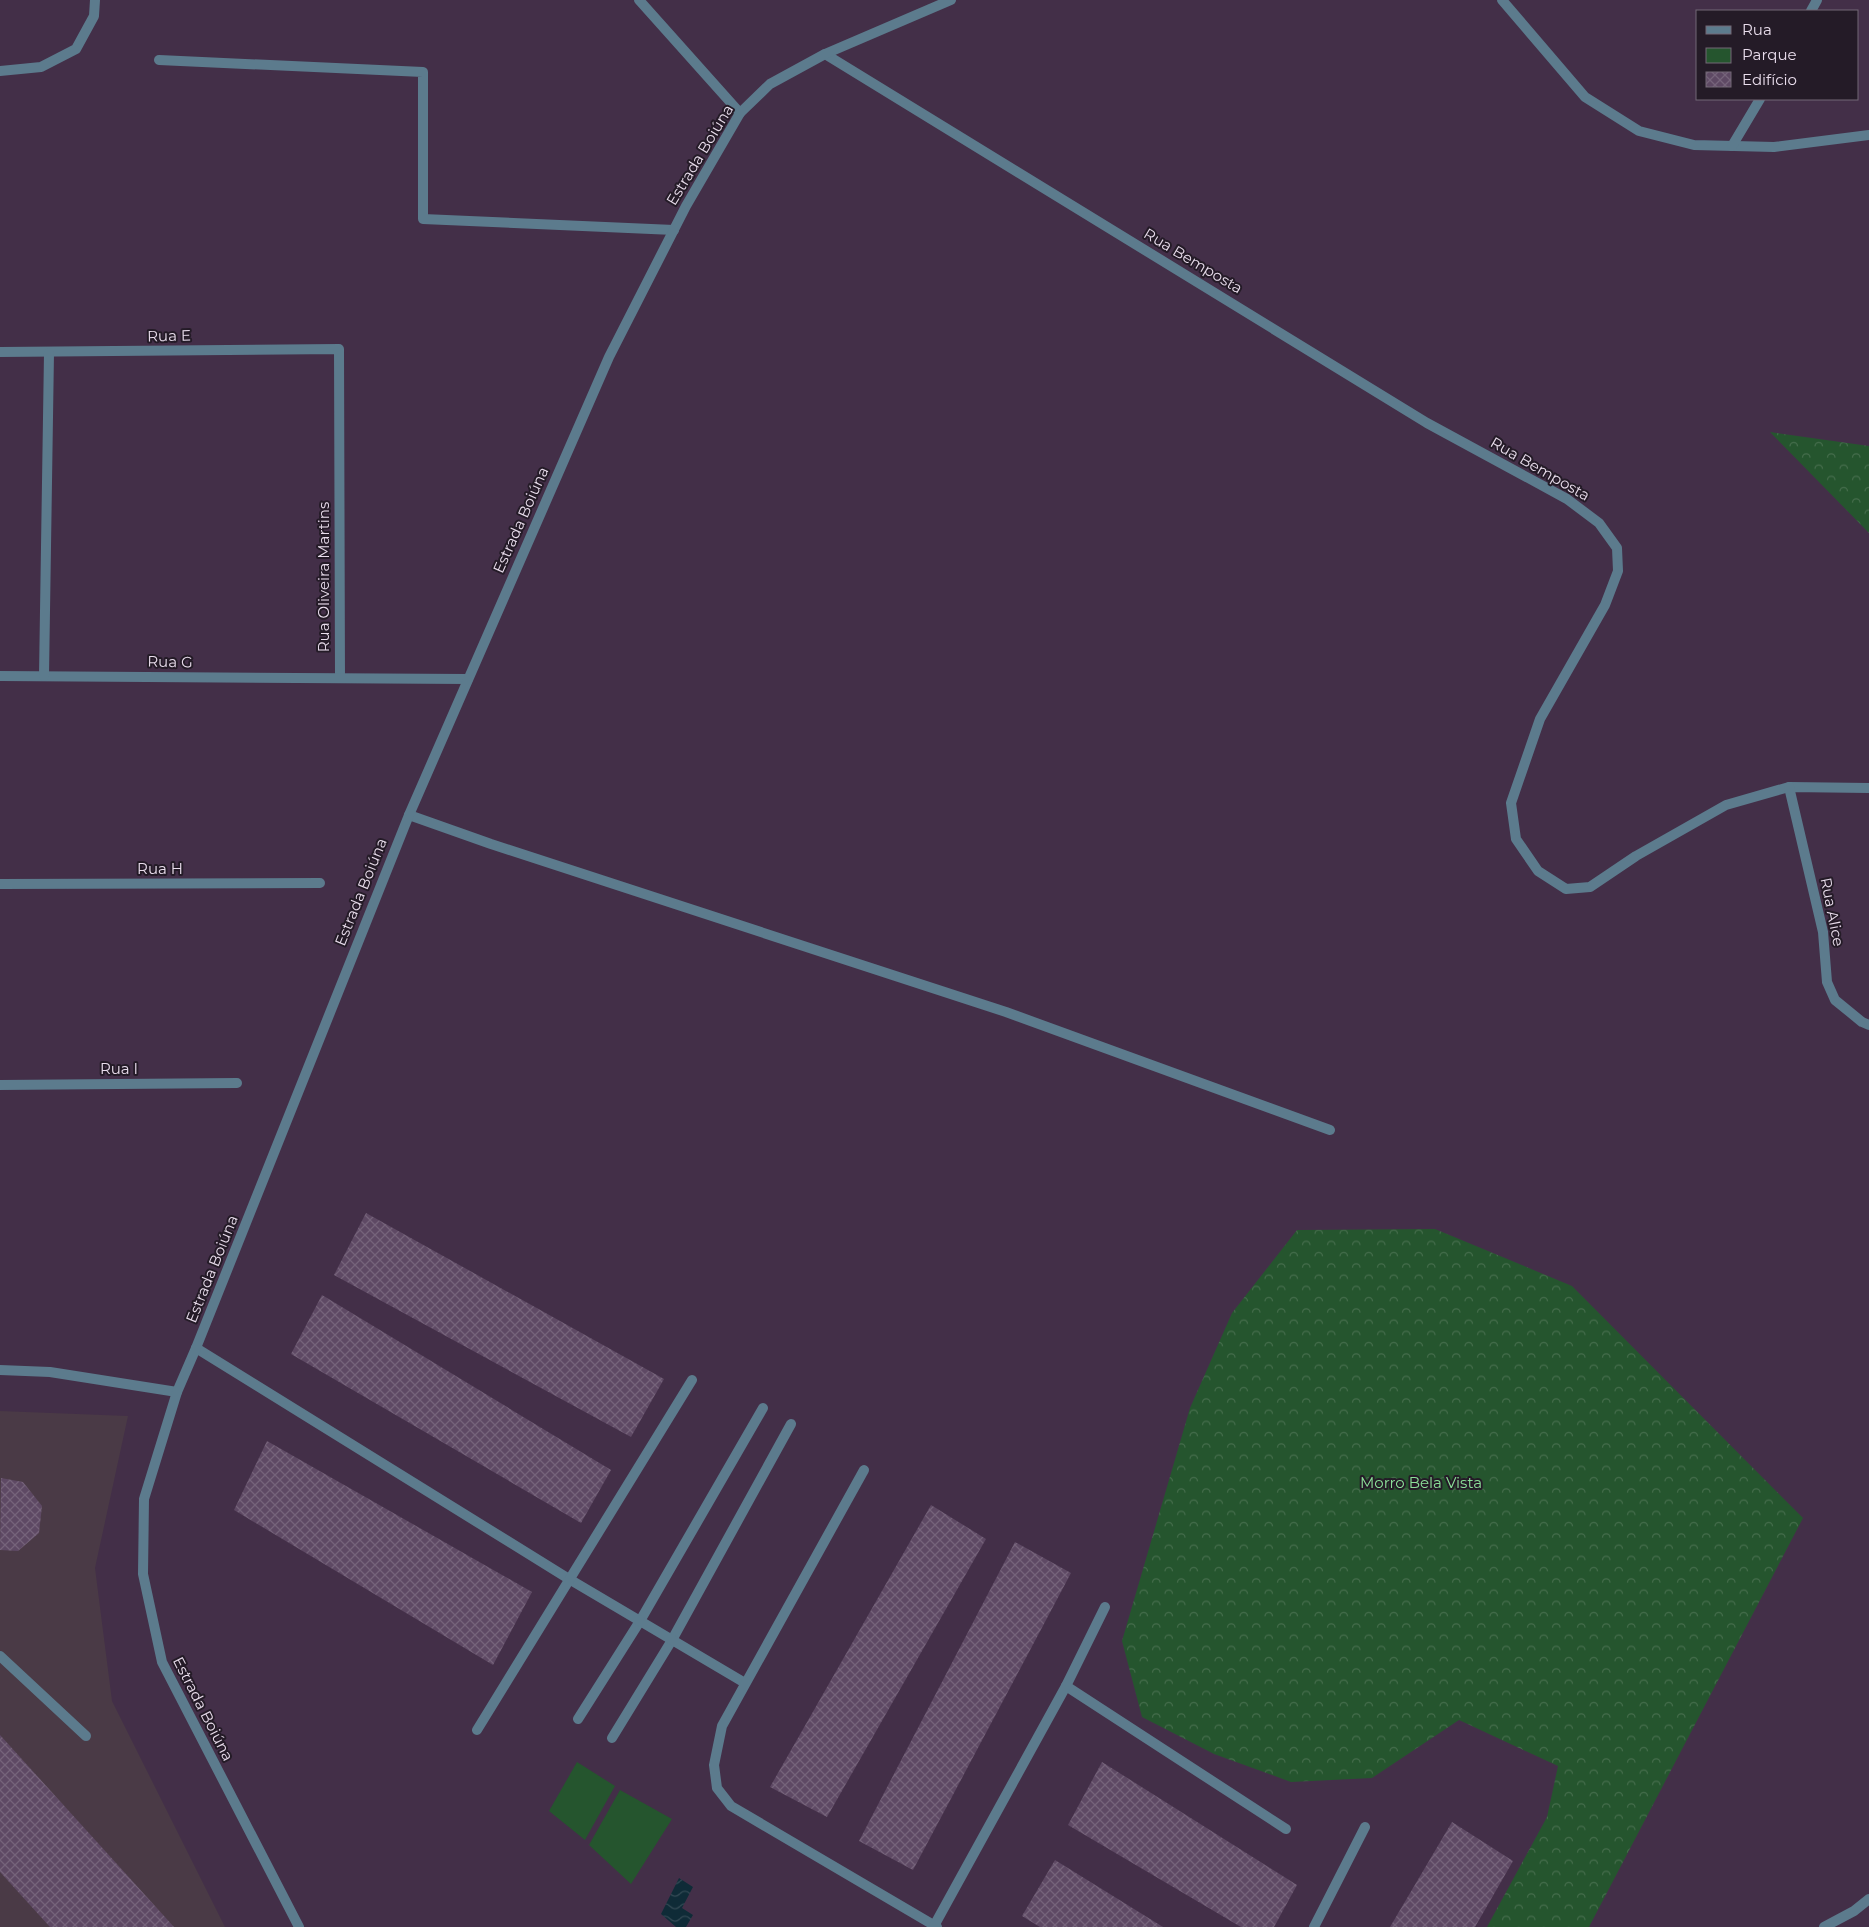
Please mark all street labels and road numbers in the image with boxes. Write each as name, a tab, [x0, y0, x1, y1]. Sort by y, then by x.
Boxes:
street label: Estrada Boiúna	[662, 101, 737, 209]
street label: Rua Bemposta	[1141, 224, 1246, 297]
street label: Rua E	[147, 326, 191, 345]
street label: Rua Bemposta	[1487, 432, 1593, 505]
street label: Estrada Boiúna	[489, 464, 552, 576]
street label: Rua Oliveira Martins	[314, 502, 333, 652]
street label: Rua G	[147, 652, 193, 671]
street label: Estrada Boiúna	[330, 835, 391, 948]
street label: Rua H	[137, 859, 183, 878]
street label: Rua Alice	[1816, 876, 1848, 948]
street label: Rua I	[100, 1059, 138, 1078]
street label: Estrada Boiúna	[181, 1212, 242, 1325]
street label: Estrada Boiúna	[169, 1654, 238, 1764]

